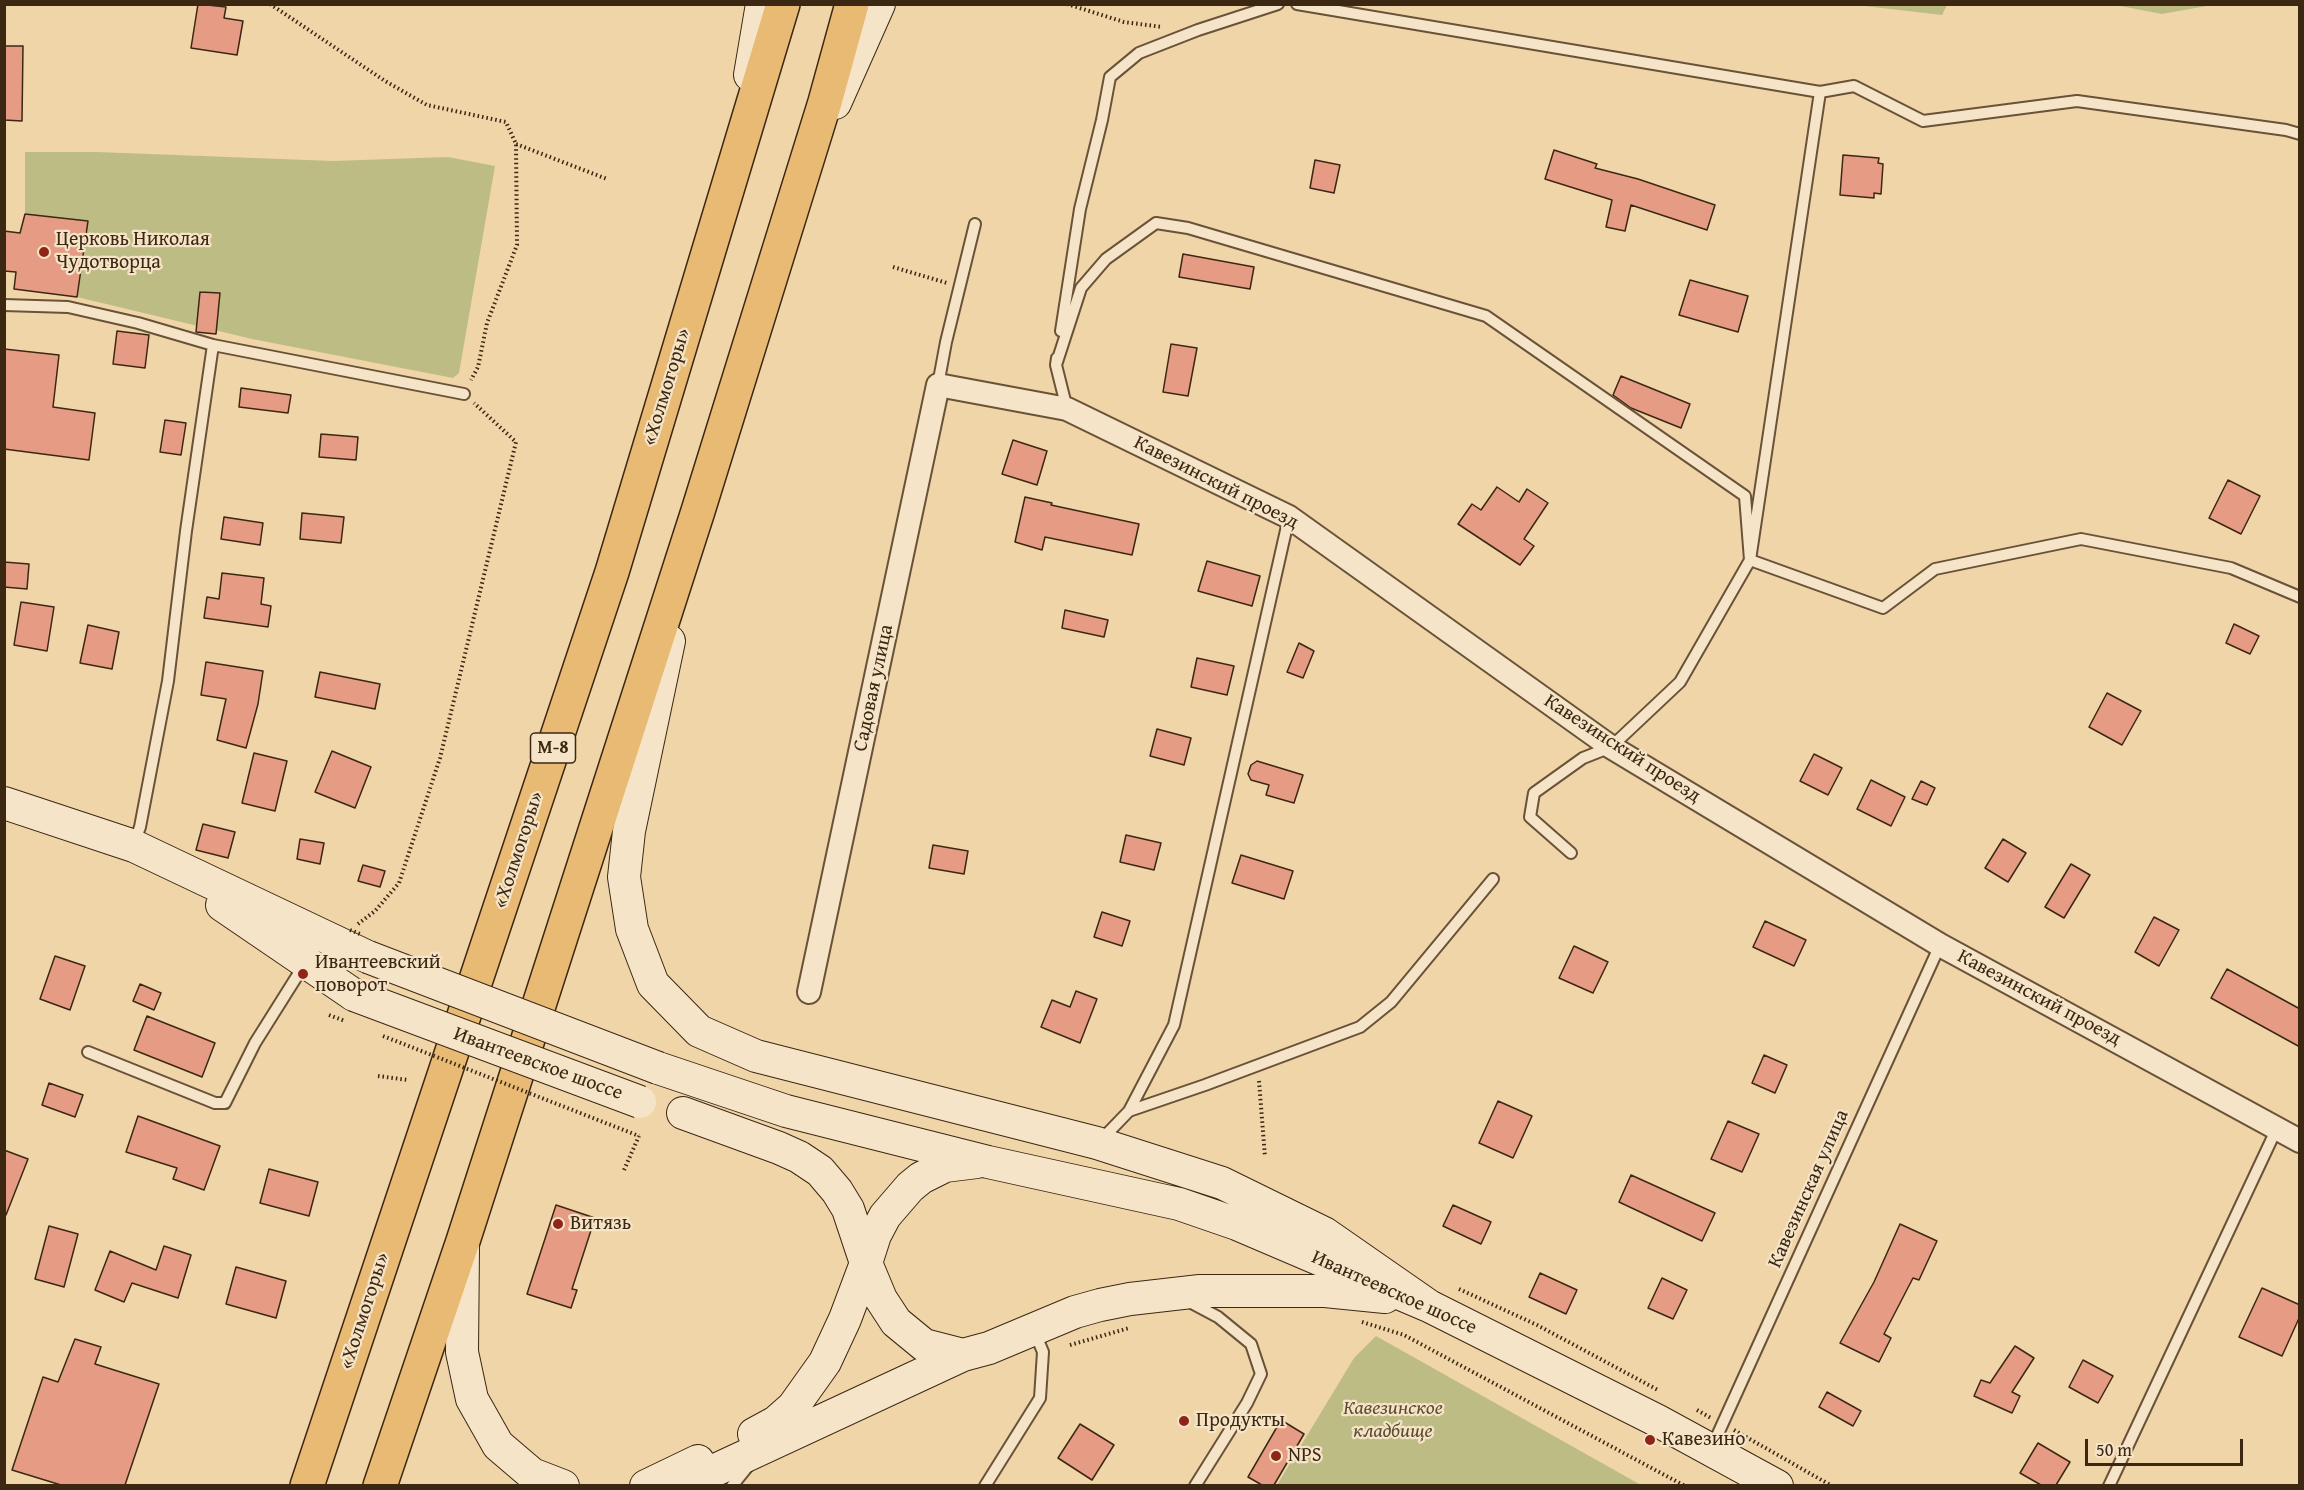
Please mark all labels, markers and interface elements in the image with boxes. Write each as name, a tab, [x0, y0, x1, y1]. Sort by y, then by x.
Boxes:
place label: Церковь Николая Чудотворца	[56, 228, 210, 275]
marker: Церковь Николая Чудотворца	[37, 245, 51, 259]
street label: «Холмогоры»	[638, 325, 696, 449]
street label: Кавезинский проезд	[1130, 431, 1302, 535]
street label: Садовая улица	[849, 622, 899, 754]
street label: Кавезинский проезд	[1539, 689, 1705, 809]
road number: М-8	[530, 733, 576, 763]
street label: «Холмогоры»	[489, 789, 549, 911]
street label: Кавезинский проезд	[1953, 945, 2125, 1051]
place label: Ивантеевский поворот	[315, 951, 441, 998]
marker: Ивантеевский поворот	[296, 967, 310, 981]
street label: Ивантеевское шоссе	[450, 1022, 626, 1106]
street label: Кавезинская улица	[1763, 1106, 1855, 1272]
place label: Витязь	[570, 1212, 631, 1236]
marker: Витязь	[551, 1217, 565, 1231]
street label: Ивантеевское шоссе	[1308, 1246, 1480, 1340]
street label: «Холмогоры»	[335, 1250, 395, 1372]
park label: Кавезинское кладбище	[1343, 1397, 1443, 1444]
place label: Продукты	[1196, 1409, 1285, 1433]
marker: Продукты	[1177, 1414, 1191, 1428]
scale bar	[2088, 1427, 2246, 1465]
place label: Кавезино	[1662, 1428, 1745, 1452]
marker: Кавезино	[1643, 1433, 1657, 1447]
text: 50 m	[2096, 1436, 2132, 1463]
place label: NPS	[1288, 1444, 1322, 1468]
marker: NPS	[1269, 1449, 1283, 1463]

